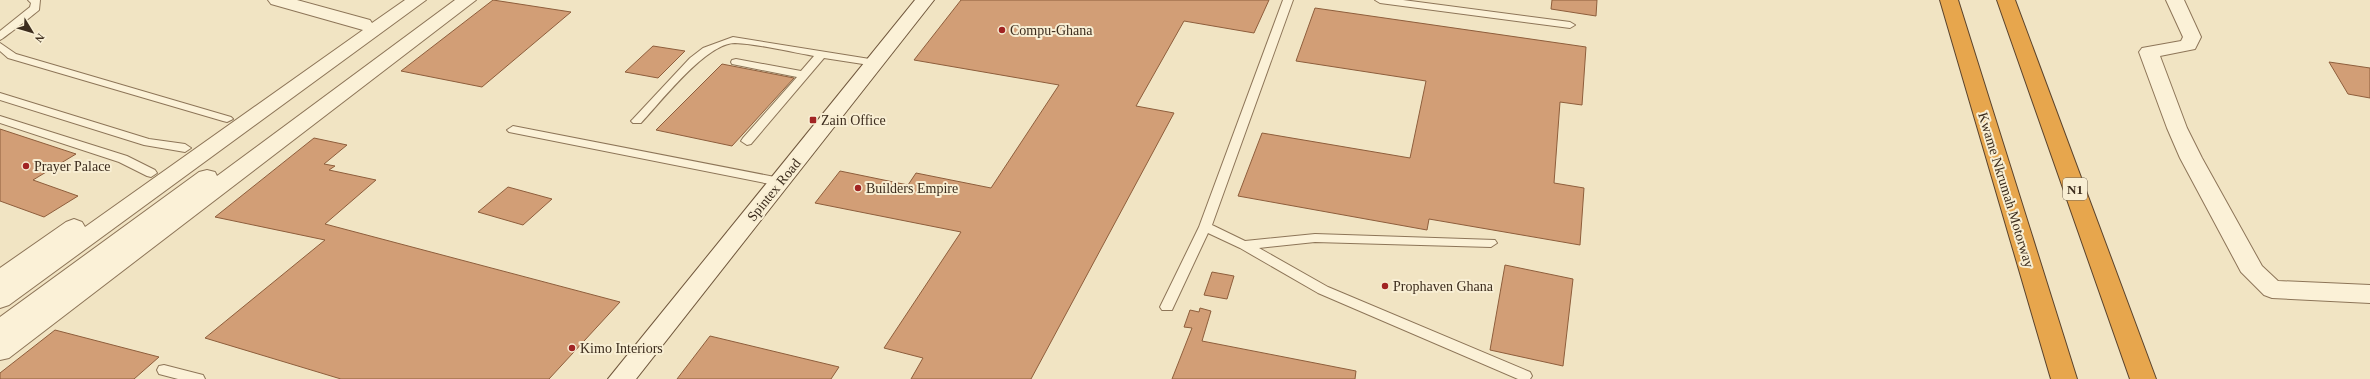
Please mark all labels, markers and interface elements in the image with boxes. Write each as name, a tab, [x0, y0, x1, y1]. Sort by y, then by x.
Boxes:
north arrow	[12, 12, 52, 52]
place label: Compu-Ghana	[1010, 23, 1093, 38]
marker: Compu-Ghana	[997, 25, 1007, 35]
text: N	[33, 31, 47, 45]
street label: Kwame Nkrumah Motorway	[1975, 110, 2037, 270]
place label: Zain Office	[821, 113, 886, 128]
marker: Zain Office	[808, 115, 818, 125]
street label: Spintex Road	[744, 156, 804, 224]
place label: Prayer Palace	[34, 159, 111, 174]
marker: Prayer Palace	[21, 161, 31, 171]
road number: N1	[2063, 178, 2087, 200]
place label: Builders Empire	[866, 181, 958, 196]
marker: Builders Empire	[853, 183, 863, 193]
place label: Prophaven Ghana	[1393, 279, 1494, 294]
marker: Prophaven Ghana	[1380, 281, 1390, 291]
place label: Kimo Interiors	[580, 341, 663, 356]
marker: Kimo Interiors	[567, 343, 577, 353]

